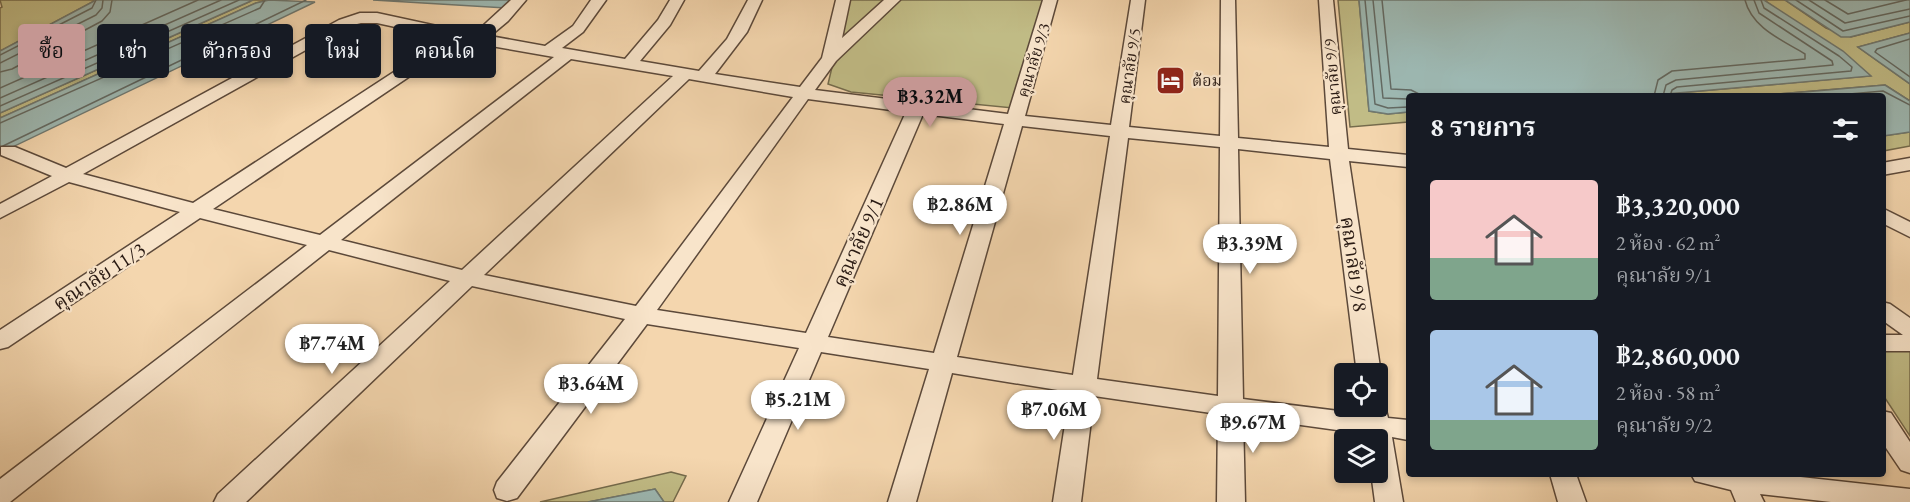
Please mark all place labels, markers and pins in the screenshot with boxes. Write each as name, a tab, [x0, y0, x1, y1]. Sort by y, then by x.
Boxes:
hotel icon: ต้อม	[1155, 64, 1187, 96]
place label: ต้อม	[1192, 70, 1222, 91]
pin: ฿3.32M	[881, 77, 979, 128]
pin: ฿2.86M	[911, 185, 1009, 236]
pin: ฿3.39M	[1201, 224, 1299, 275]
pin: ฿7.74M	[283, 324, 381, 375]
pin: ฿3.64M	[542, 364, 640, 415]
pin: ฿5.21M	[749, 380, 847, 431]
pin: ฿7.06M	[1005, 390, 1103, 441]
pin: ฿9.67M	[1204, 403, 1302, 454]

